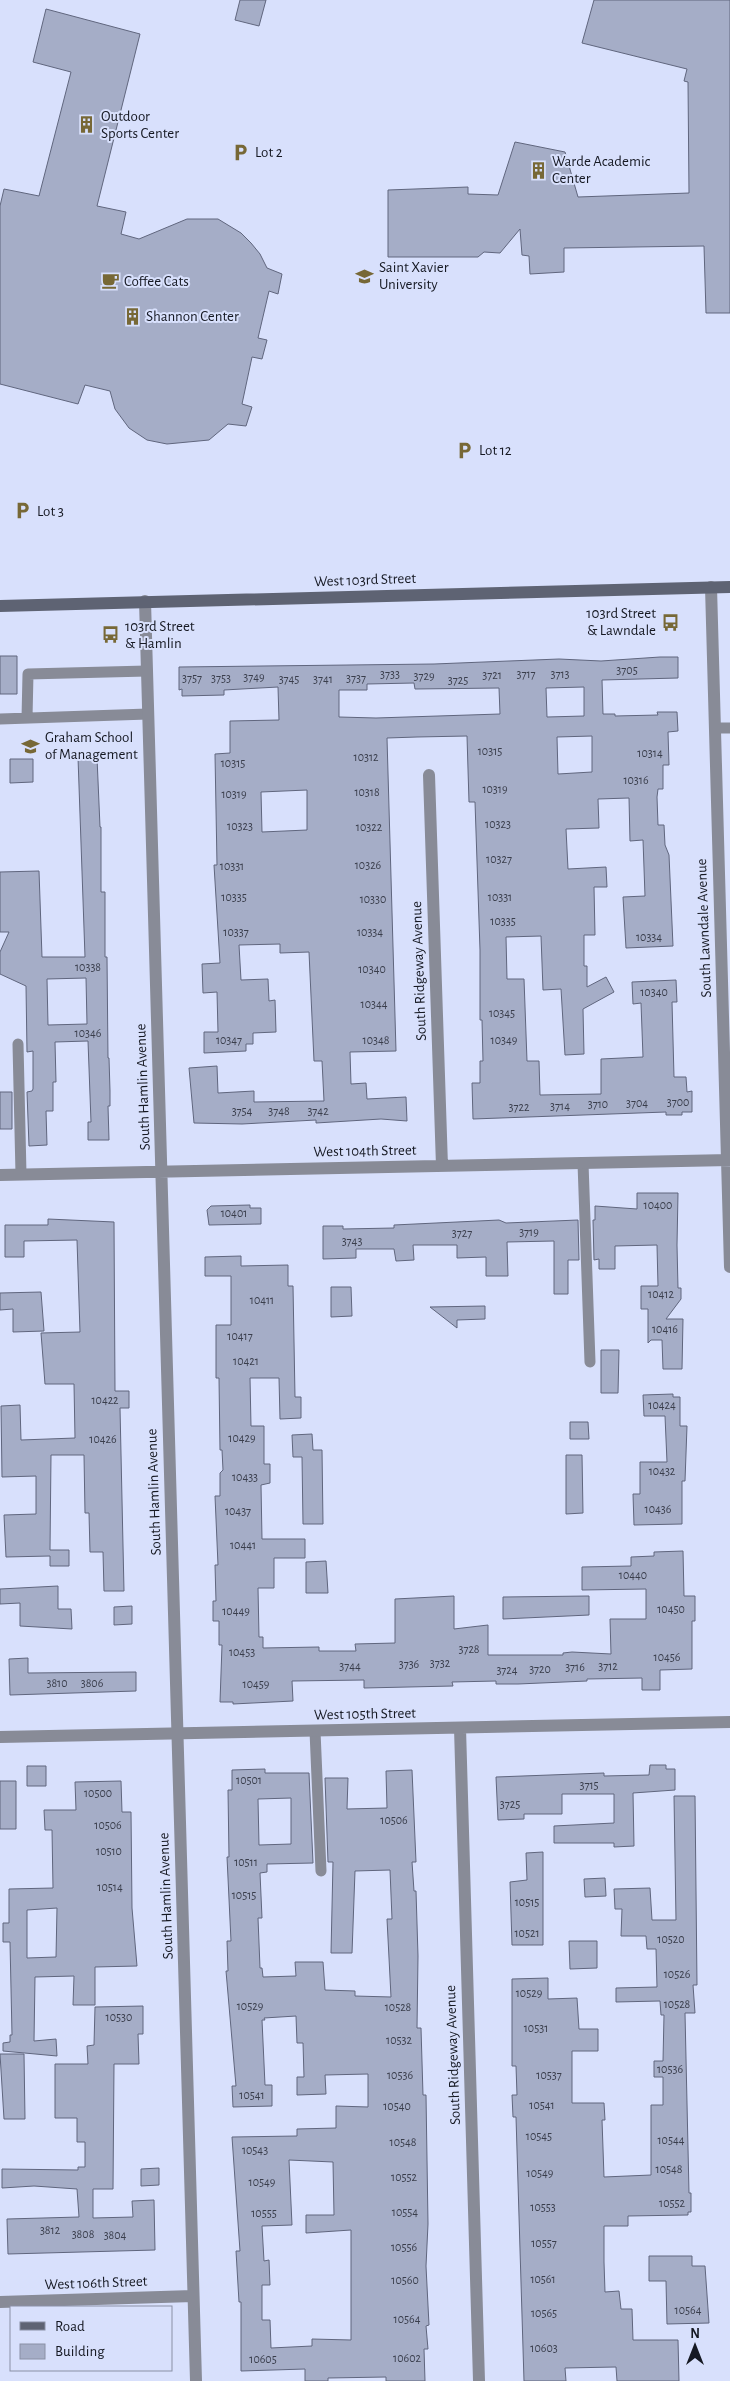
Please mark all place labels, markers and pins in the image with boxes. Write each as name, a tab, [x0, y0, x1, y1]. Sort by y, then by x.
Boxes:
place label: Outdoor Sports Center	[101, 109, 179, 141]
building icon: Outdoor Sports Center	[77, 115, 97, 135]
parking icon: Lot 2	[231, 142, 251, 162]
place label: Lot 2	[255, 145, 283, 160]
place label: Warde Academic Center	[552, 154, 651, 186]
building icon: Warde Academic Center	[528, 160, 548, 180]
place label: Saint Xavier University	[379, 260, 449, 292]
school or university icon: Saint Xavier University	[355, 266, 375, 286]
cafe icon: Coffee Cats	[100, 271, 120, 291]
place label: Coffee Cats	[124, 274, 189, 289]
building icon: Shannon Center	[122, 306, 142, 326]
place label: Shannon Center	[146, 309, 239, 324]
parking icon: Lot 12	[455, 440, 475, 460]
place label: Lot 12	[479, 443, 512, 458]
parking icon: Lot 3	[13, 501, 33, 521]
place label: Lot 3	[37, 504, 64, 519]
place label: 103rd Street & Lawndale	[586, 606, 656, 638]
bus stop icon: 103rd Street & Lawndale	[660, 612, 680, 632]
place label: 103rd Street & Hamlin	[125, 619, 195, 651]
bus stop icon: 103rd Street & Hamlin	[101, 625, 121, 645]
place label: Graham School of Management	[45, 730, 138, 762]
school or university icon: Graham School of Management	[21, 736, 41, 756]

